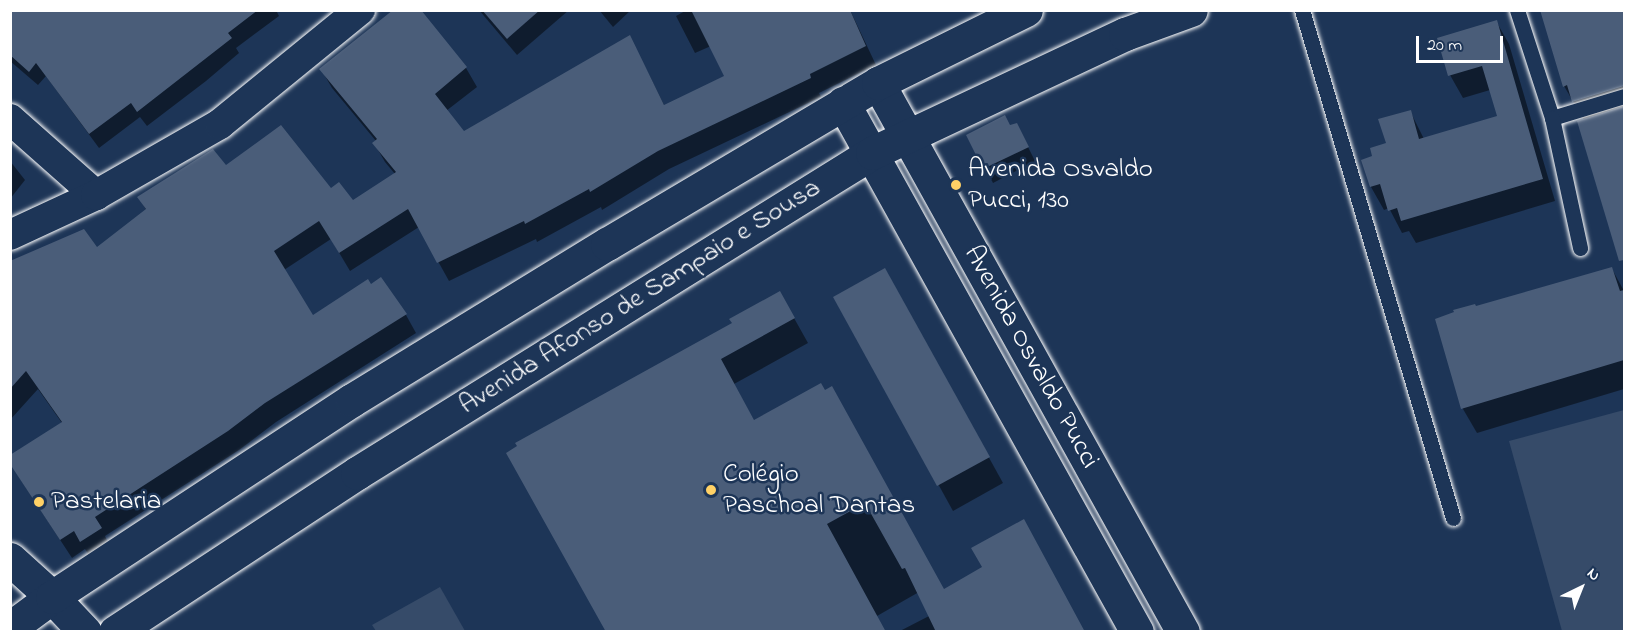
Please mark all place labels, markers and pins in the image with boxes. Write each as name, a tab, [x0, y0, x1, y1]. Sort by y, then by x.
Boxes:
place label: Avenida Osvaldo Pucci, 130	[968, 153, 1153, 216]
marker: Avenida Osvaldo Pucci, 130	[949, 178, 963, 192]
place label: Colégio Paschoal Dantas	[723, 458, 915, 521]
marker: Colégio Paschoal Dantas	[704, 483, 718, 497]
place label: Pastelaria	[51, 486, 161, 518]
marker: Pastelaria	[32, 495, 46, 509]

